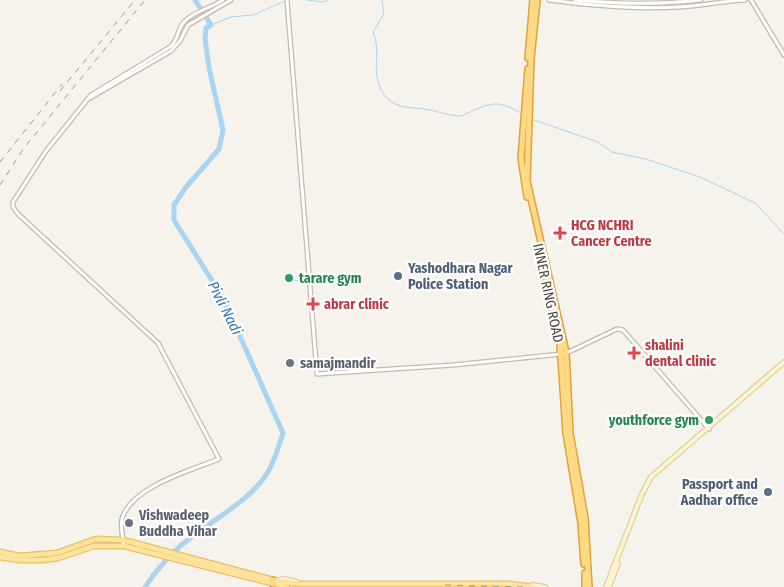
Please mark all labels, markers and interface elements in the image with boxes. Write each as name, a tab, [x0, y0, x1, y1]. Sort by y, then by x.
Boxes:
place label: HCG NCHRI Cancer Centre	[571, 217, 652, 250]
marker: HCG NCHRI Cancer Centre	[553, 226, 567, 240]
street label: INNER RING ROAD	[529, 242, 567, 344]
place label: Yashodhara Nagar Police Station	[407, 260, 514, 293]
place label: tarare gym	[299, 270, 362, 287]
marker: Yashodhara Nagar Police Station	[392, 270, 404, 282]
marker: tarare gym	[283, 272, 295, 284]
water label: Pivli Nadi	[204, 278, 246, 338]
place label: abrar clinic	[324, 296, 390, 313]
marker: abrar clinic	[306, 297, 320, 311]
place label: shalini dental clinic	[645, 337, 717, 370]
marker: shalini dental clinic	[627, 346, 641, 360]
place label: samajmandir	[300, 355, 376, 372]
marker: samajmandir	[284, 357, 296, 369]
place label: youthforce gym	[608, 412, 699, 429]
marker: youthforce gym	[703, 414, 715, 426]
place label: Passport and Aadhar office	[680, 476, 758, 509]
marker: Passport and Aadhar office	[762, 486, 774, 498]
place label: Vishwadeep Buddha Vihar	[138, 507, 218, 540]
marker: Vishwadeep Buddha Vihar	[123, 517, 135, 529]

